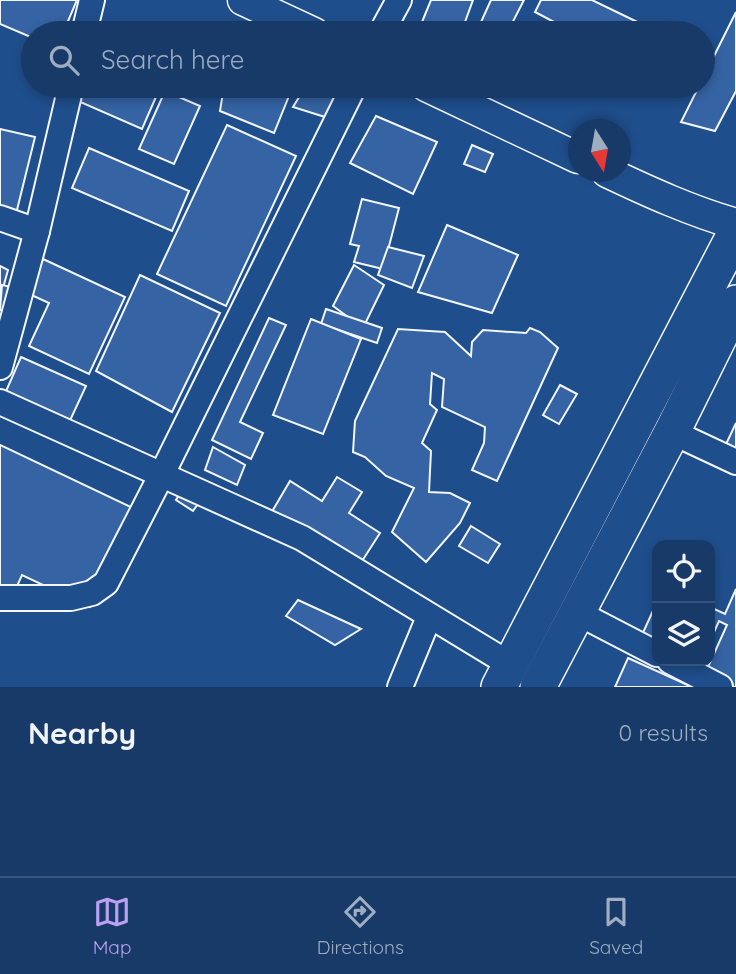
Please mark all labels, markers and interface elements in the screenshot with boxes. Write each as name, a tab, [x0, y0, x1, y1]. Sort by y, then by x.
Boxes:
search box	[21, 21, 715, 98]
icon: search	[45, 41, 83, 79]
text: Search here	[101, 43, 245, 76]
north arrow	[568, 119, 631, 182]
map controls	[652, 540, 715, 666]
button: locate	[652, 540, 715, 603]
button: layers	[652, 603, 715, 666]
text: Nearby	[28, 714, 136, 752]
text: 0 results	[619, 718, 708, 747]
tab: Map	[93, 893, 131, 959]
tab: Directions	[317, 893, 404, 959]
tab: Saved	[589, 893, 643, 959]

